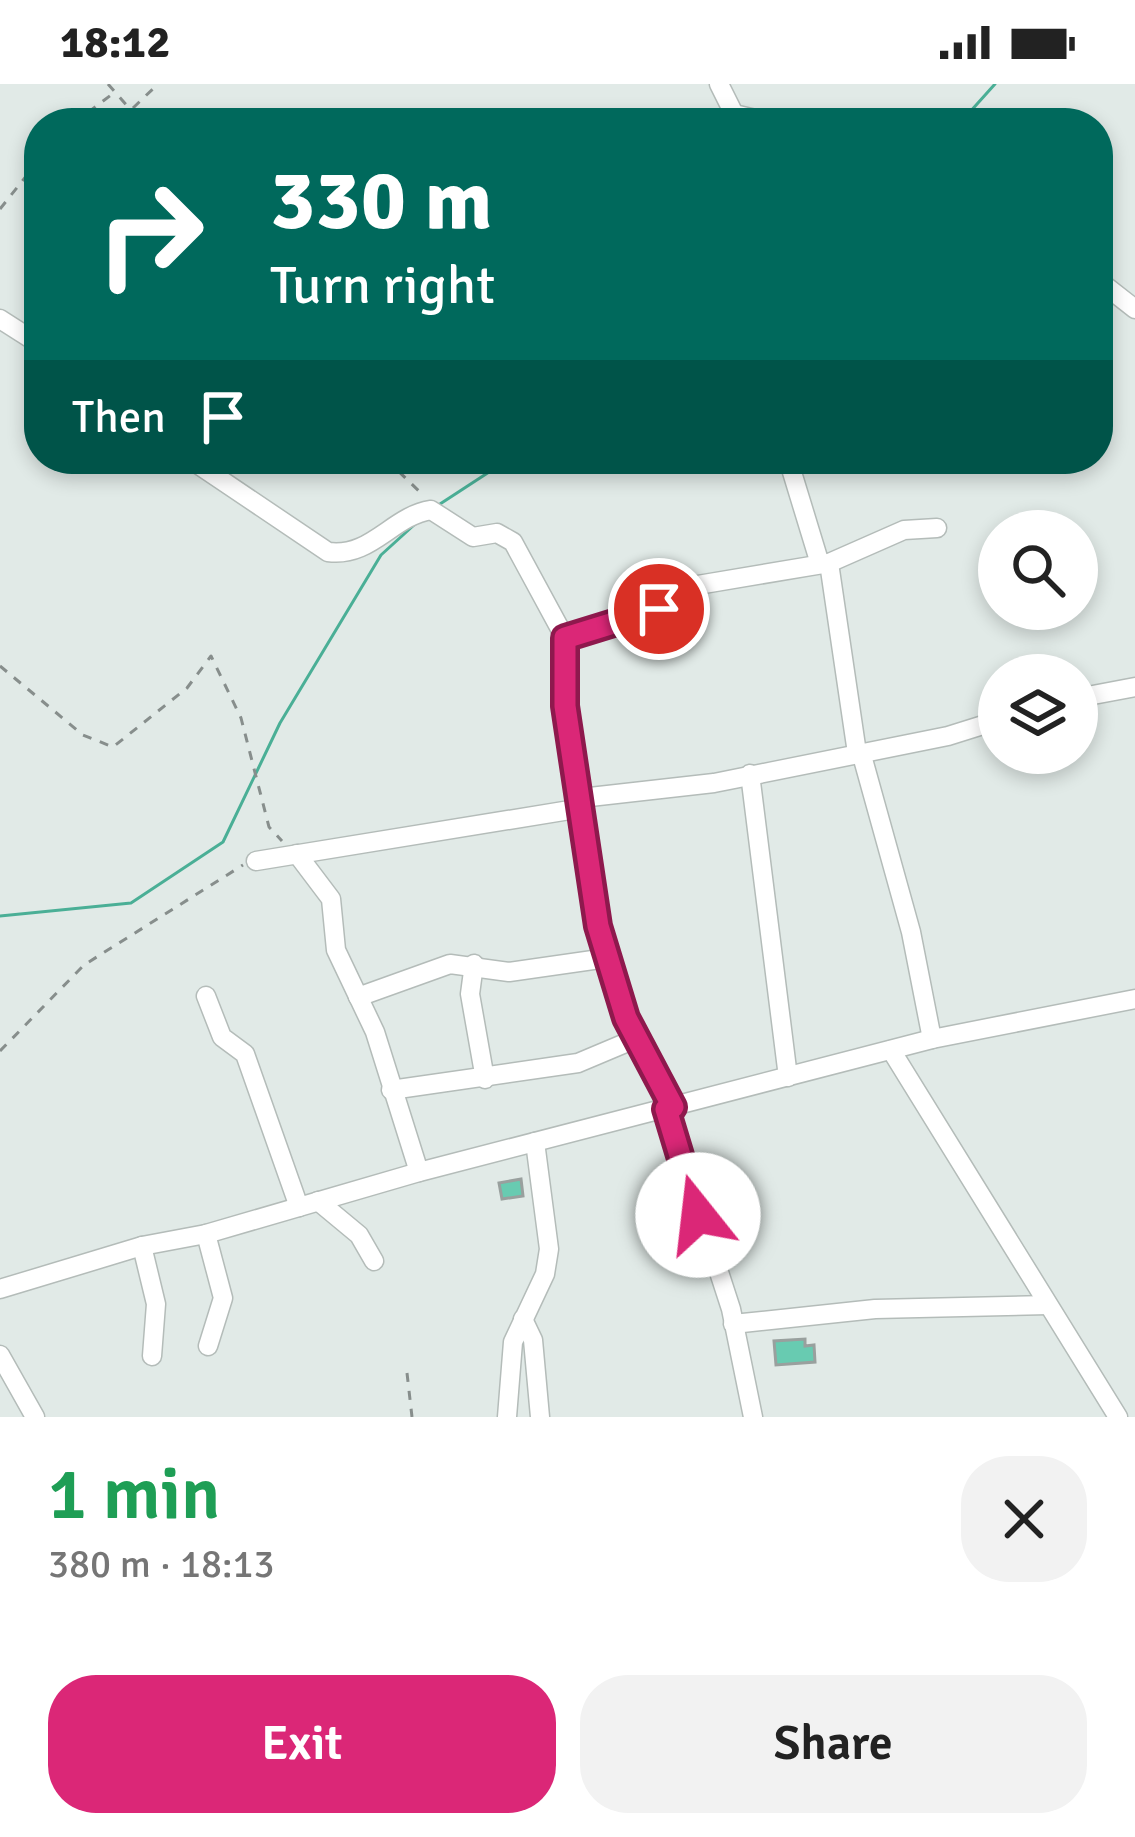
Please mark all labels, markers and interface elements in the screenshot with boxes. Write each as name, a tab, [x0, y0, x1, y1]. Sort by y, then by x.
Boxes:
text: 18:12	[60, 15, 170, 70]
text: 330 m	[270, 149, 492, 253]
icon: right	[72, 156, 228, 312]
text: Turn right	[270, 252, 495, 319]
icon: arrive	[190, 384, 256, 450]
text: Then	[72, 390, 166, 445]
map controls	[978, 510, 1098, 774]
button: search	[978, 510, 1098, 630]
pin	[608, 558, 710, 660]
icon: arrive	[626, 576, 692, 642]
button: layers	[978, 654, 1098, 774]
position arrow	[635, 1152, 761, 1278]
text: 1 min	[48, 1450, 220, 1539]
button: close	[961, 1456, 1087, 1582]
text: 380 m · 18:13	[48, 1540, 275, 1588]
button: Exit	[48, 1675, 556, 1813]
button: Share	[580, 1675, 1087, 1813]

